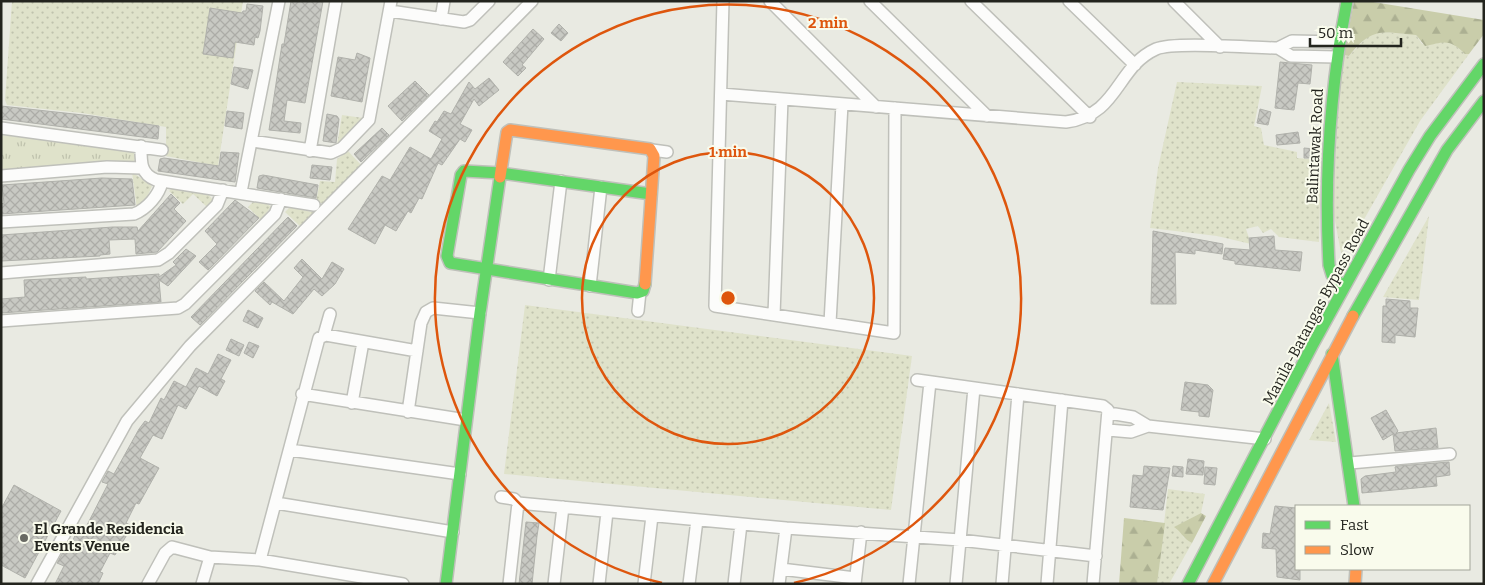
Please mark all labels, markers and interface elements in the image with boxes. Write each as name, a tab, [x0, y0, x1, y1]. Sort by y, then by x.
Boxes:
text: 2 min	[808, 14, 848, 32]
scale bar	[1310, 15, 1401, 47]
text: 50 m	[1318, 24, 1354, 42]
street label: Balintawak Road	[1303, 88, 1327, 204]
text: 1 min	[709, 143, 747, 161]
street label: Manila-Batangas Bypass Road	[1259, 216, 1373, 408]
centre of rings	[719, 289, 737, 307]
legend	[1295, 505, 1470, 570]
text: Fast	[1340, 516, 1369, 534]
place label: El Grande Residencia Events Venue	[34, 520, 184, 555]
marker: El Grande Residencia Events Venue	[18, 532, 30, 544]
text: Slow	[1340, 541, 1375, 559]

